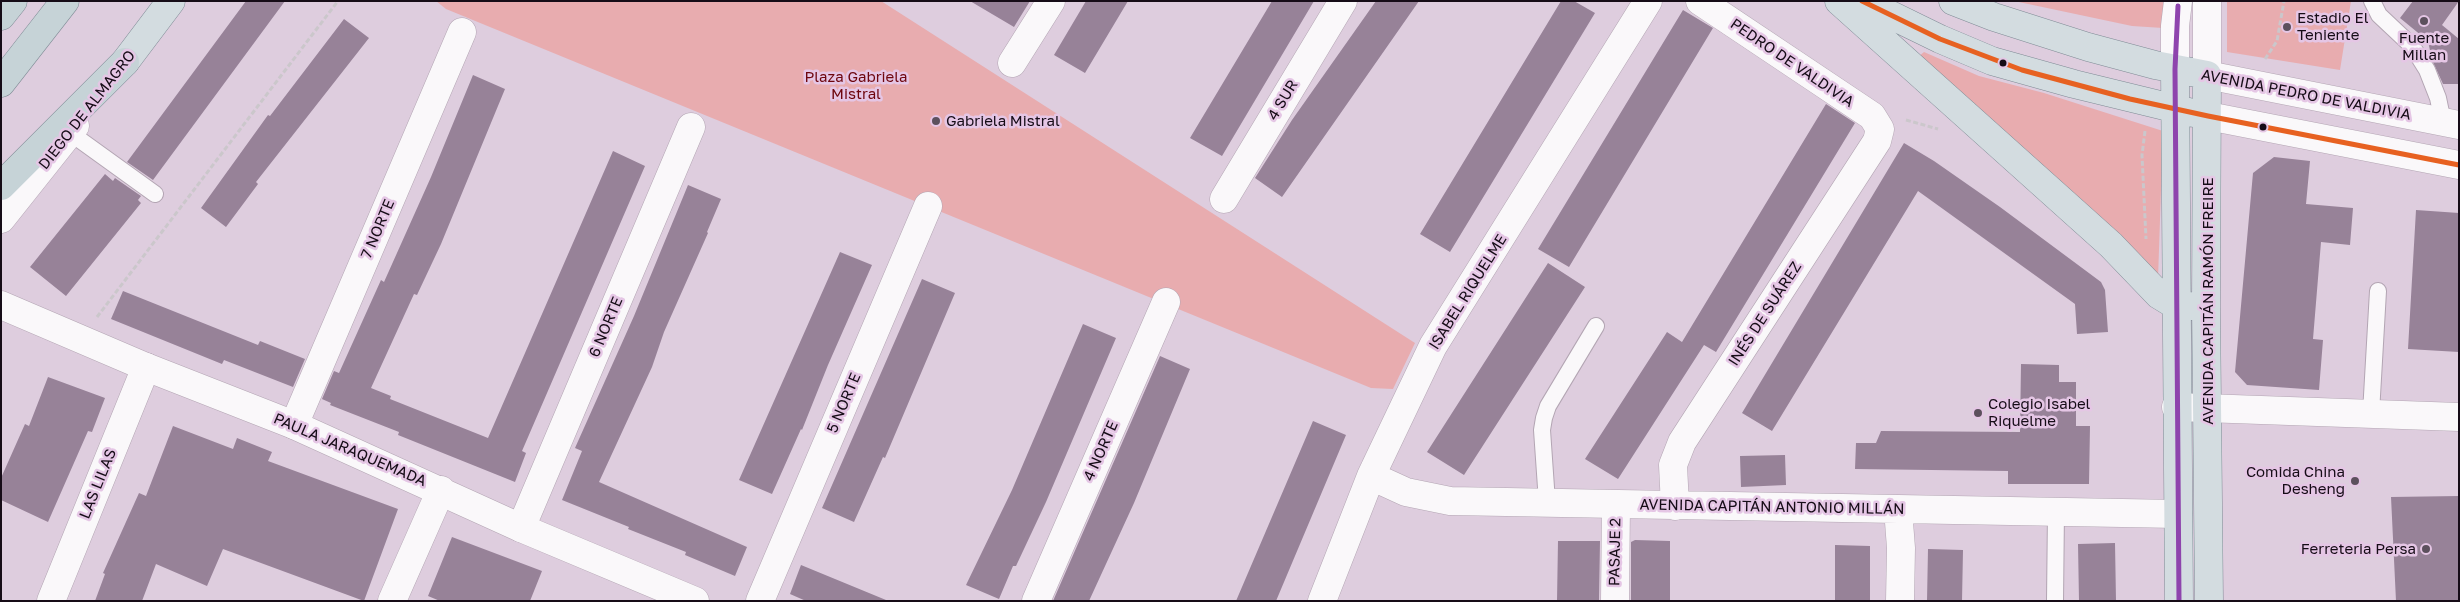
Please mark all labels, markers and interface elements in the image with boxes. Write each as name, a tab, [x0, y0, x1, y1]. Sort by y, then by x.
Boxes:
place label: Estadio El Teniente	[2297, 9, 2369, 44]
street label: PEDRO DE VALDIVIA	[1727, 15, 1857, 111]
marker: Fuente Millan	[2418, 15, 2430, 27]
marker: Estadio El Teniente	[2281, 21, 2293, 33]
place label: Fuente Millan	[2399, 29, 2449, 64]
street label: DIEGO DE ALMAGRO	[35, 47, 139, 173]
unlabelled marker	[1998, 58, 2008, 68]
street label: AVENIDA PEDRO DE VALDIVIA	[2200, 66, 2412, 124]
park label: Plaza Gabriela Mistral	[804, 68, 908, 103]
street label: 4 SUR	[1264, 77, 1302, 123]
place label: Gabriela Mistral	[946, 112, 1060, 130]
marker: Gabriela Mistral	[930, 115, 942, 127]
unlabelled marker	[2258, 122, 2268, 132]
street label: AVENIDA CAPITÁN RAMÓN FREIRE	[2199, 177, 2217, 425]
street label: 7 NORTE	[357, 197, 399, 261]
street label: ISABEL RIQUELME	[1425, 231, 1511, 353]
street label: INÉS DE SUÁREZ	[1725, 259, 1805, 369]
street label: 6 NORTE	[585, 294, 627, 360]
street label: 5 NORTE	[823, 370, 865, 436]
place label: Colegio Isabel Riquelme	[1988, 395, 2090, 430]
marker: Colegio Isabel Riquelme	[1972, 407, 1984, 419]
street label: PAULA JARAQUEMADA	[271, 410, 429, 490]
street label: 4 NORTE	[1080, 418, 1122, 484]
street label: LAS LILAS	[76, 446, 120, 522]
place label: Comida China Desheng	[2246, 463, 2345, 498]
marker: Comida China Desheng	[2349, 475, 2361, 487]
street label: AVENIDA CAPITÁN ANTONIO MILLÁN	[1639, 496, 1905, 518]
street label: PASAJE 2	[1605, 518, 1625, 586]
place label: Ferreteria Persa	[2301, 540, 2416, 558]
marker: Ferreteria Persa	[2420, 543, 2432, 555]

